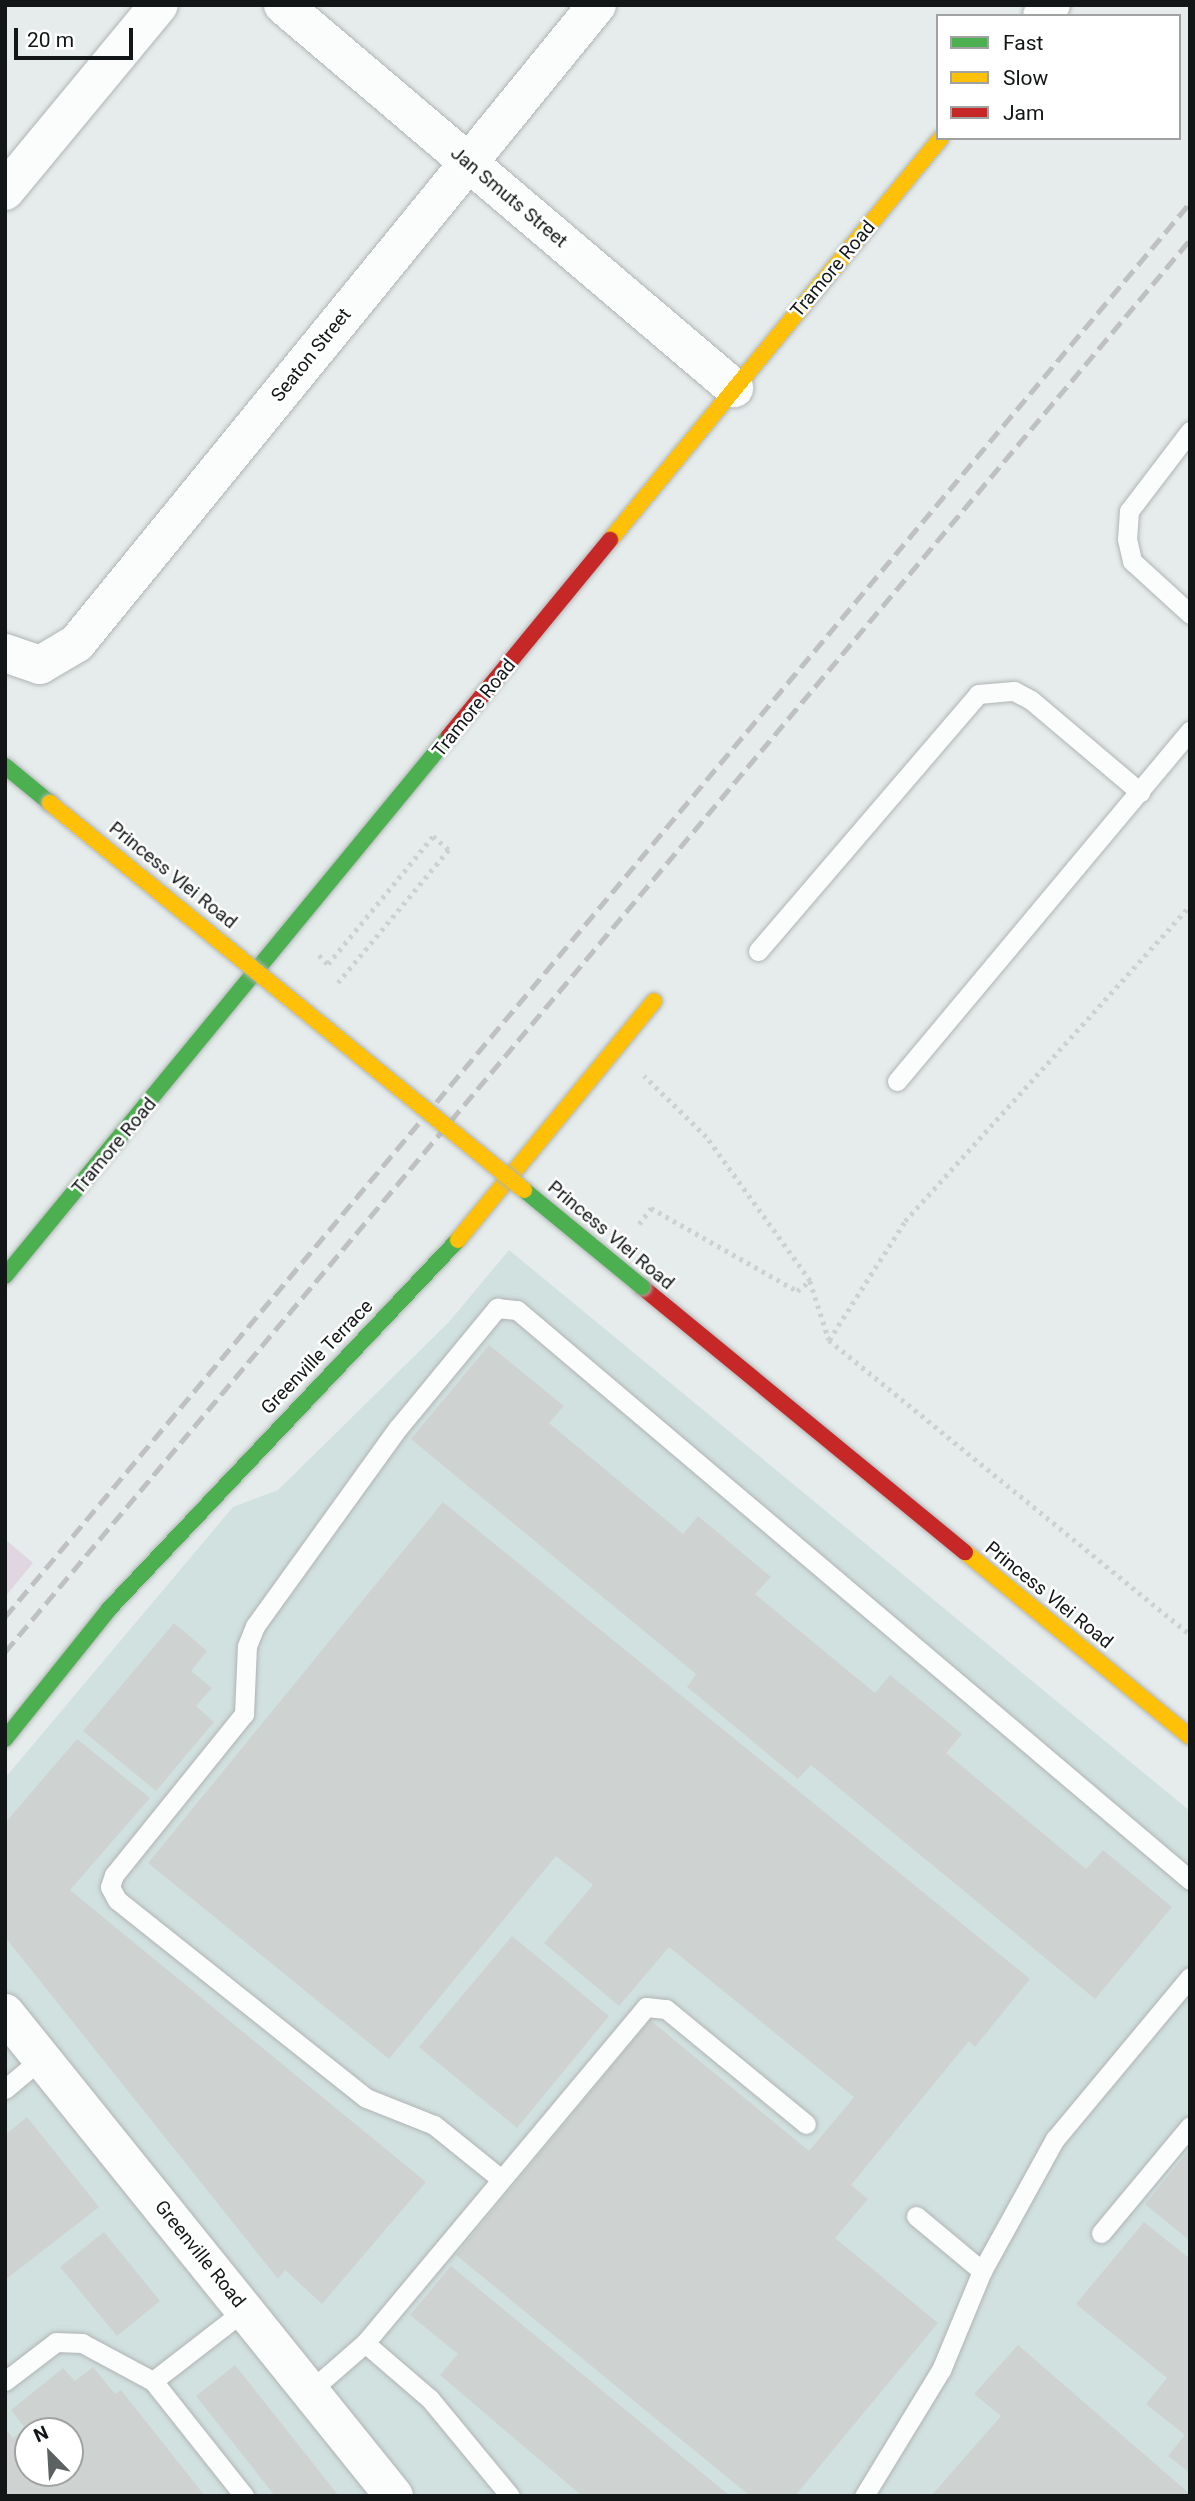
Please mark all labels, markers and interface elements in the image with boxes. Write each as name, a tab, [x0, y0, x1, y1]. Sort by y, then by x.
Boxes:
scale bar	[18, 14, 136, 58]
legend	[936, 14, 1181, 140]
text: 20 m	[27, 28, 74, 52]
text: Fast	[1003, 31, 1043, 55]
text: Slow	[1003, 66, 1048, 90]
text: Jam	[1003, 101, 1044, 125]
street label: Jan Smuts Street	[446, 142, 572, 252]
street label: Tramore Road	[786, 216, 880, 322]
street label: Seaton Street	[266, 304, 356, 406]
street label: Tramore Road	[428, 655, 520, 761]
street label: Princess Vlei Road	[105, 817, 241, 933]
street label: Tramore Road	[67, 1093, 161, 1199]
street label: Princess Vlei Road	[543, 1176, 679, 1294]
street label: Greenville Terrace	[256, 1295, 378, 1419]
street label: Princess Vlei Road	[981, 1537, 1117, 1653]
street label: Greenville Road	[150, 2196, 250, 2312]
north arrow	[14, 2417, 84, 2487]
text: N	[30, 2421, 52, 2447]

